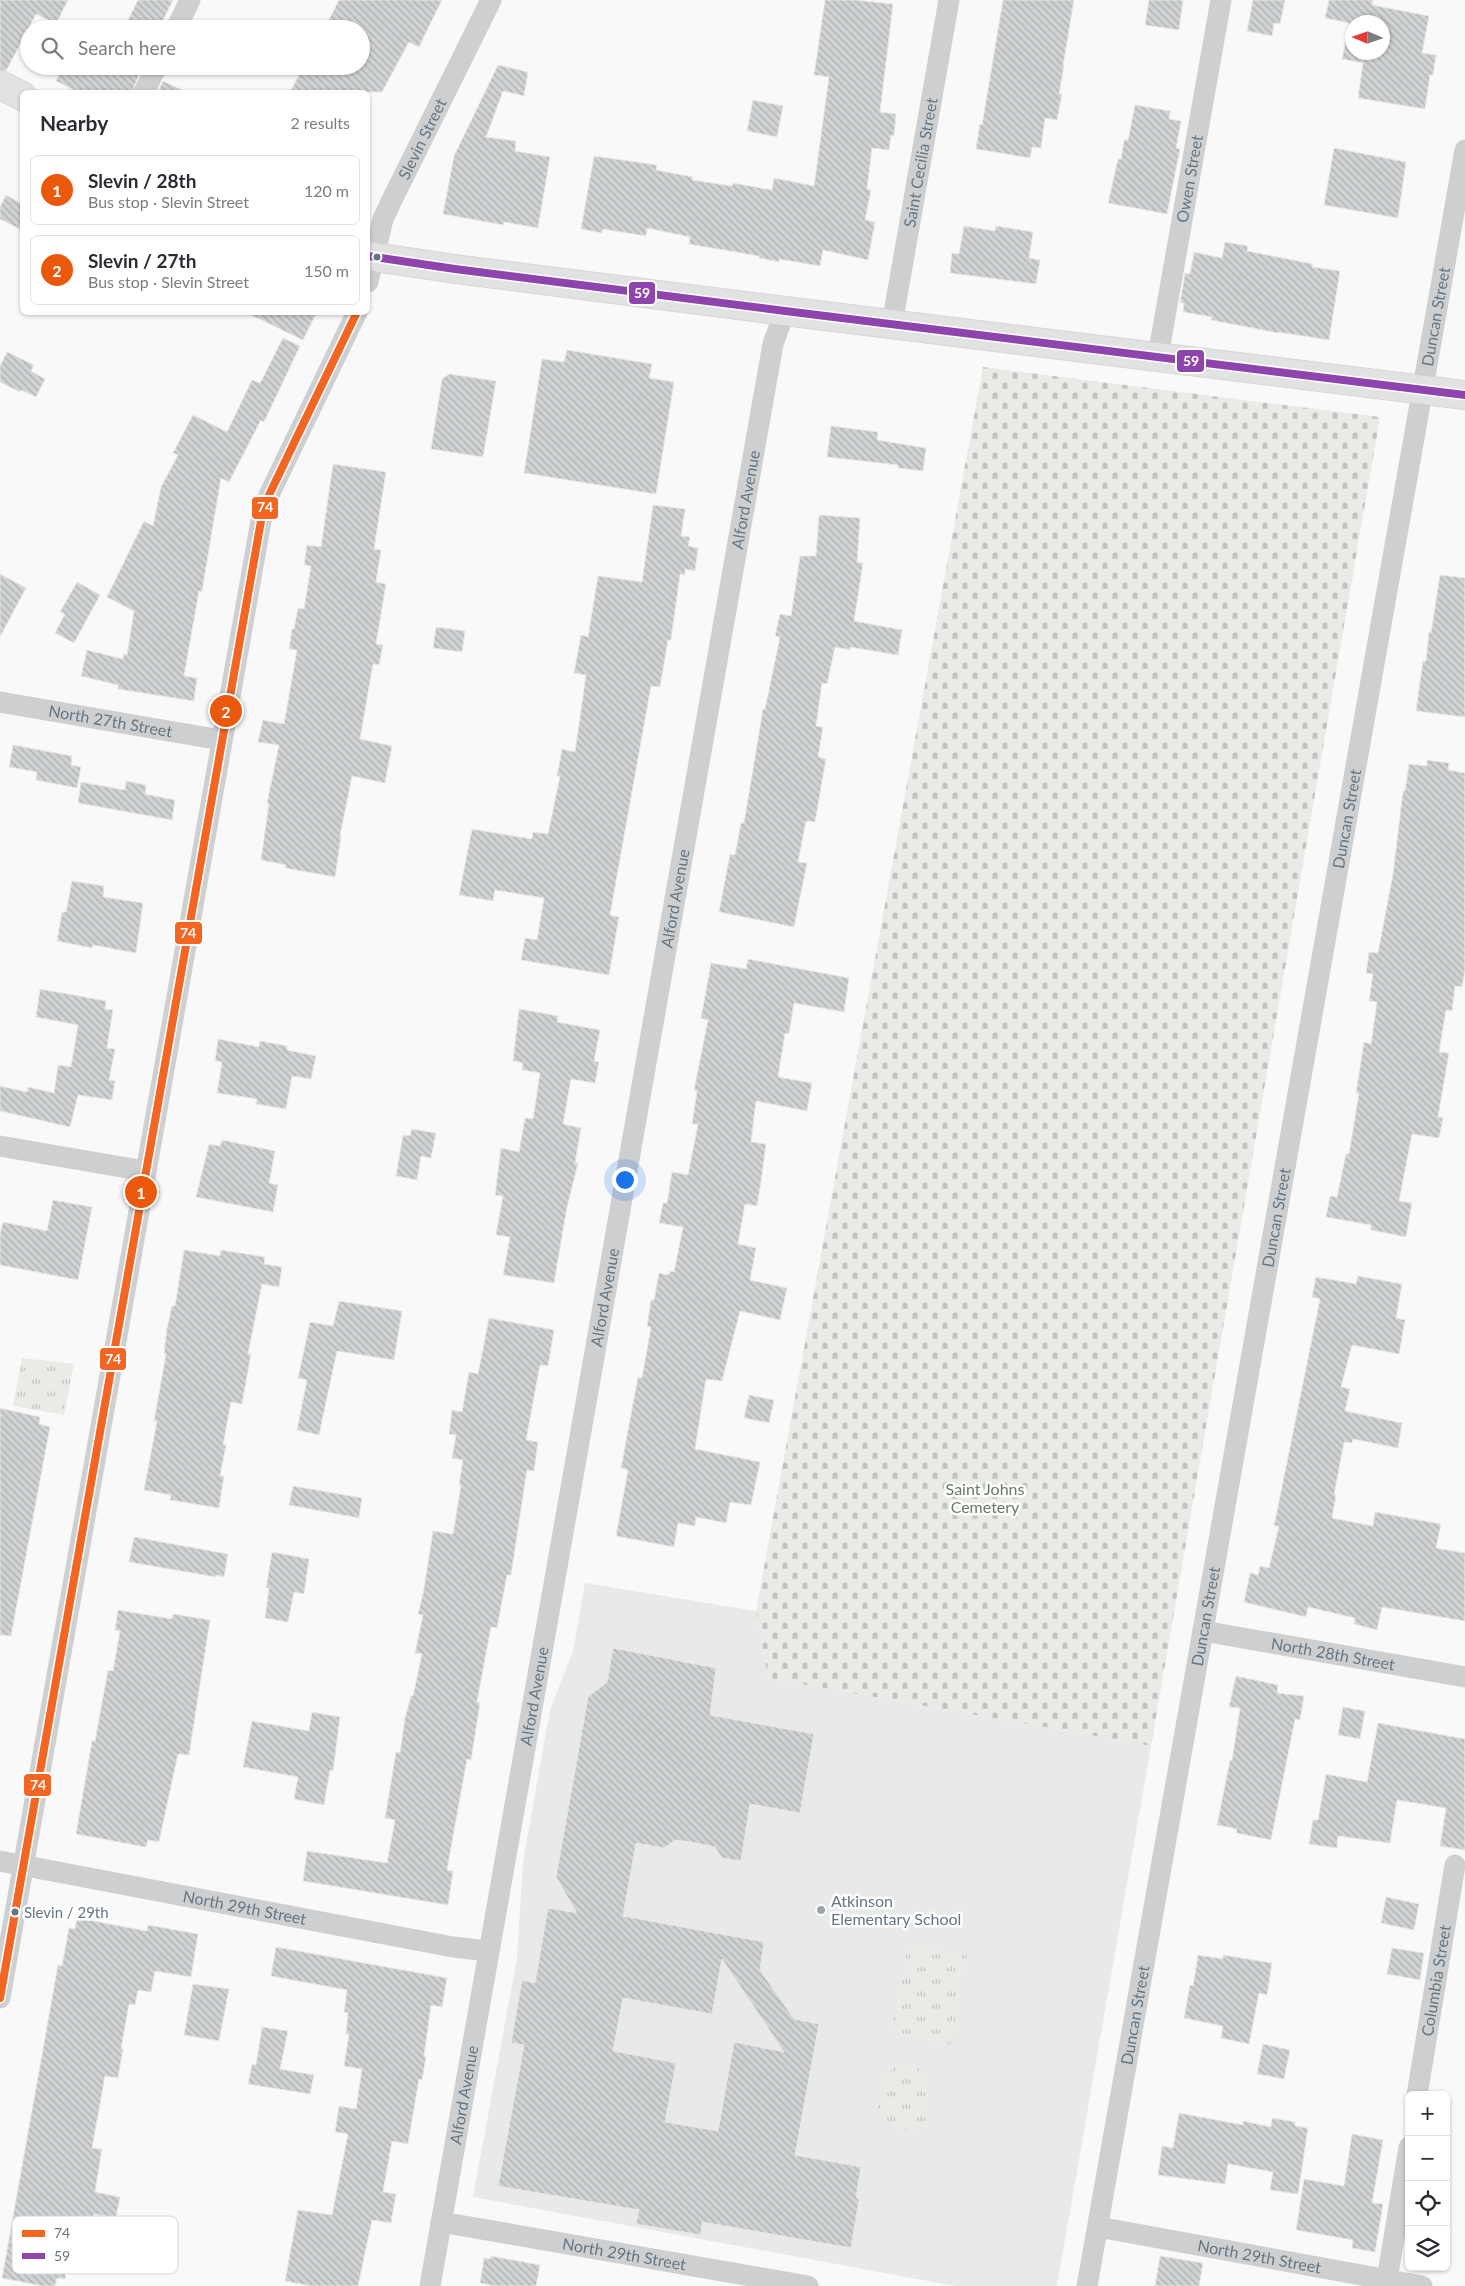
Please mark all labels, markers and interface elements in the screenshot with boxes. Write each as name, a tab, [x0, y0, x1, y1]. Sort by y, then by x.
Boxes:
north arrow	[1345, 15, 1390, 60]
search box	[20, 20, 370, 75]
icon: search	[38, 34, 66, 62]
text: Search here	[78, 36, 176, 59]
street label: Slevin Street	[394, 95, 450, 182]
street label: Saint Cecilia Street	[899, 96, 941, 229]
text: Nearby	[40, 110, 108, 135]
text: 2 results	[290, 113, 350, 132]
street label: Owen Street	[1172, 133, 1206, 224]
text: Slevin / 28th	[88, 169, 196, 192]
text: 1	[52, 181, 62, 200]
text: 120 m	[304, 181, 349, 200]
text: Bus stop · Slevin Street	[88, 192, 249, 211]
text: Slevin / 27th	[88, 249, 196, 272]
unlabelled marker	[372, 252, 382, 262]
text: 2	[52, 261, 62, 280]
text: 150 m	[304, 261, 349, 280]
street label: Duncan Street	[1417, 265, 1453, 368]
text: Bus stop · Slevin Street	[88, 272, 249, 291]
line badge: 59	[628, 281, 656, 305]
text: 59	[634, 284, 650, 301]
line badge: 59	[1176, 349, 1205, 373]
text: 59	[1183, 352, 1199, 369]
street label: Alford Avenue	[727, 449, 763, 550]
line badge: 74	[251, 496, 279, 520]
text: 74	[257, 498, 273, 515]
pin: 2	[210, 692, 242, 730]
street label: North 27th Street	[47, 701, 174, 741]
street label: Duncan Street	[1328, 767, 1364, 870]
street label: Alford Avenue	[657, 847, 693, 949]
line badge: 74	[174, 921, 203, 945]
text: 74	[180, 924, 196, 941]
street label: Duncan Street	[1257, 1166, 1294, 1269]
your location	[612, 1167, 638, 1193]
pin: 1	[125, 1173, 157, 1211]
street label: Alford Avenue	[586, 1246, 622, 1348]
line badge: 74	[99, 1347, 127, 1371]
text: 74	[105, 1350, 121, 1367]
park label: Saint Johns Cemetery	[946, 1479, 1025, 1516]
street label: Duncan Street	[1187, 1565, 1223, 1668]
street label: North 28th Street	[1270, 1633, 1397, 1674]
street label: Alford Avenue	[516, 1645, 552, 1747]
line badge: 74	[23, 1773, 52, 1797]
text: 74	[30, 1776, 46, 1793]
street label: North 29th Street	[181, 1886, 308, 1928]
place label: Atkinson Elementary School	[831, 1891, 961, 1928]
place label: Slevin / 29th	[24, 1903, 109, 1921]
marker: Atkinson Elementary School	[815, 1904, 827, 1916]
marker: Slevin / 29th	[10, 1907, 20, 1917]
street label: Columbia Street	[1417, 1923, 1454, 2038]
street label: Duncan Street	[1116, 1964, 1153, 2066]
street label: Alford Avenue	[445, 2044, 481, 2146]
map controls	[1405, 2091, 1450, 2271]
button: +	[1405, 2091, 1450, 2136]
button: −	[1405, 2136, 1450, 2181]
button: locate	[1405, 2181, 1450, 2226]
legend	[12, 2216, 178, 2274]
text: 74	[54, 2224, 70, 2241]
button: layers	[1405, 2226, 1450, 2271]
street label: North 29th Street	[561, 2233, 688, 2274]
street label: North 29th Street	[1196, 2235, 1323, 2276]
text: 59	[54, 2247, 70, 2264]

